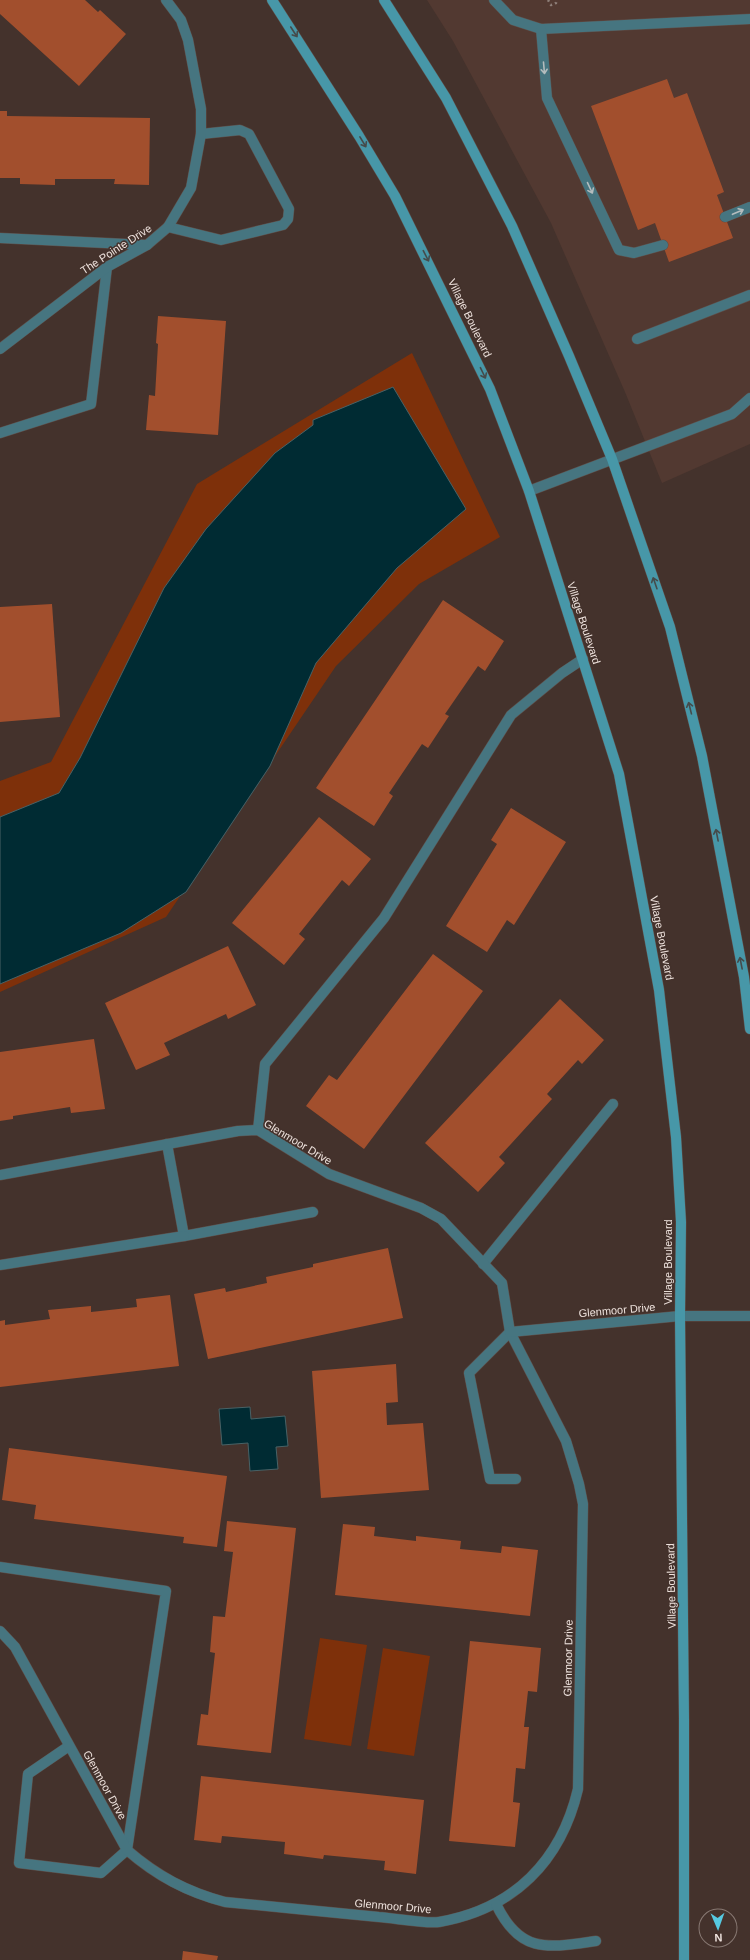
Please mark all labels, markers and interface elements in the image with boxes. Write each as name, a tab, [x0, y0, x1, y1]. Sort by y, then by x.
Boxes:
one-way arrow	[290, 27, 298, 38]
one-way arrow	[541, 61, 548, 74]
one-way arrow	[360, 136, 368, 148]
one-way arrow	[587, 182, 594, 194]
one-way arrow	[731, 208, 743, 215]
street label: The Pointe Drive	[78, 222, 154, 276]
one-way arrow	[423, 250, 430, 262]
street label: Village Boulevard	[446, 277, 494, 359]
one-way arrow	[480, 367, 487, 379]
one-way arrow	[651, 577, 658, 590]
street label: Village Boulevard	[565, 581, 603, 665]
one-way arrow	[686, 702, 694, 715]
one-way arrow	[713, 829, 721, 842]
street label: Village Boulevard	[648, 895, 676, 981]
one-way arrow	[737, 957, 745, 970]
street label: Glenmoor Drive	[262, 1117, 334, 1167]
street label: Village Boulevard	[662, 1219, 674, 1305]
street label: Glenmoor Drive	[578, 1301, 656, 1319]
street label: Village Boulevard	[664, 1543, 678, 1629]
street label: Glenmoor Drive	[561, 1619, 575, 1697]
street label: Glenmoor Drive	[81, 1748, 129, 1822]
street label: Glenmoor Drive	[354, 1897, 432, 1915]
north arrow	[698, 1908, 738, 1948]
text: N	[714, 1932, 723, 1944]

